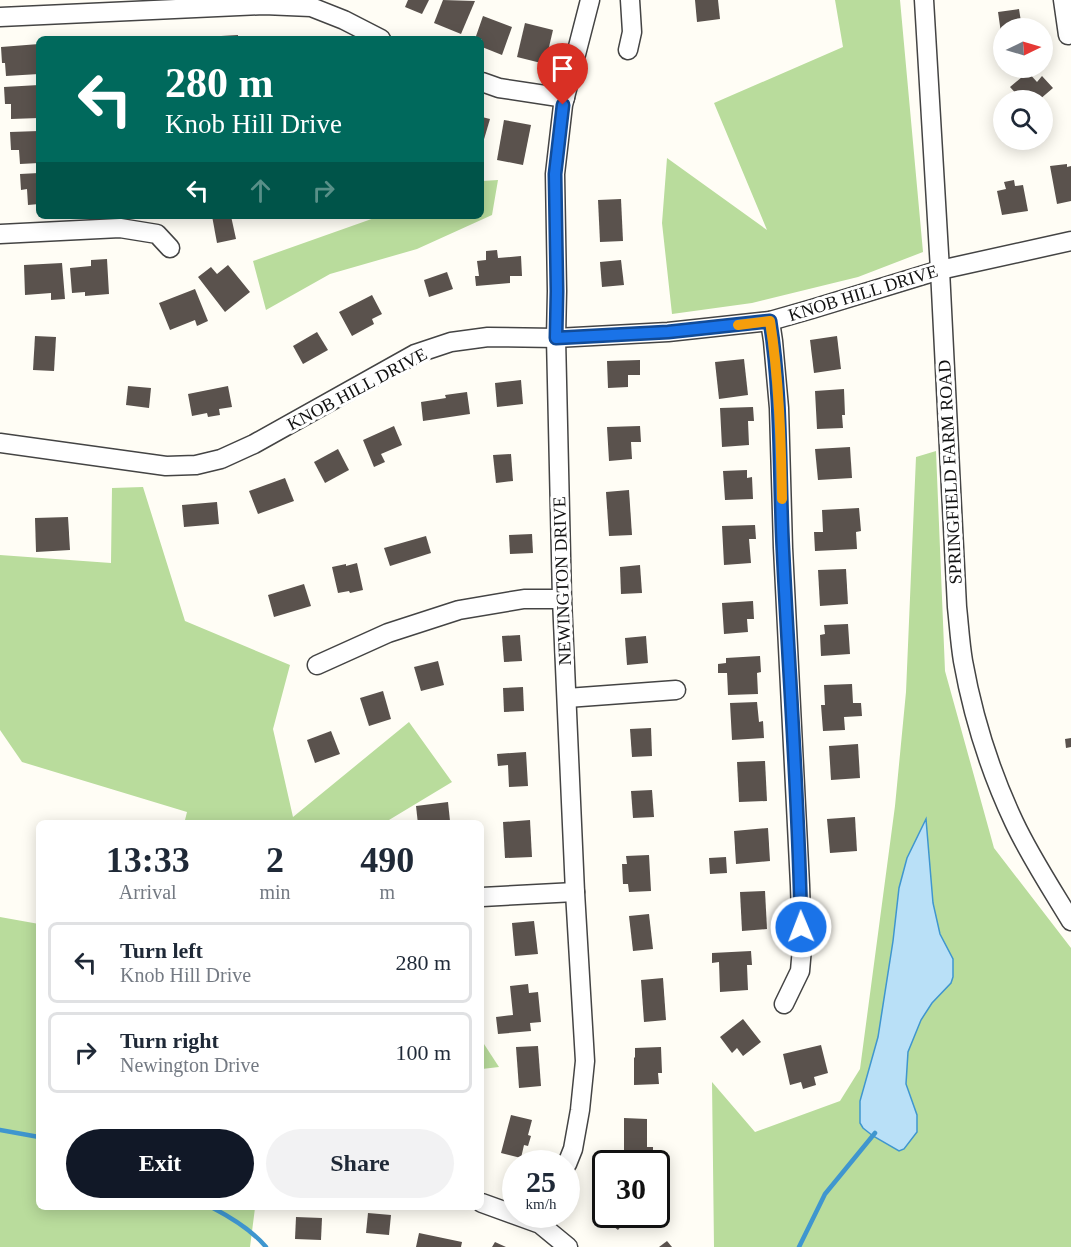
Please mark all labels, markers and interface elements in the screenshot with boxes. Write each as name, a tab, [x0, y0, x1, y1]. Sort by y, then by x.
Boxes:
north arrow	[993, 18, 1053, 78]
map controls	[993, 18, 1053, 150]
pin	[537, 43, 588, 105]
icon: arrive	[546, 52, 579, 85]
icon: left	[66, 60, 144, 138]
text: 280 m	[165, 60, 274, 106]
button: search	[993, 90, 1053, 150]
text: Knob Hill Drive	[165, 109, 342, 139]
icon: left	[181, 174, 214, 207]
icon: ahead	[244, 174, 277, 207]
icon: right	[307, 174, 340, 207]
street label: KNOB HILL DRIVE	[786, 261, 940, 325]
street label: KNOB HILL DRIVE	[284, 344, 430, 434]
street label: SPRINGFIELD FARM ROAD	[934, 359, 966, 585]
street label: NEWINGTON DRIVE	[549, 496, 575, 666]
text: 13:33	[106, 840, 190, 880]
text: 2	[266, 840, 284, 880]
text: 490	[360, 840, 414, 880]
text: Arrival	[119, 881, 177, 903]
text: min	[259, 881, 291, 903]
text: m	[380, 881, 395, 903]
position arrow	[769, 895, 833, 959]
text: Turn left	[120, 938, 203, 963]
icon: left	[69, 946, 102, 979]
text: 280 m	[395, 950, 451, 975]
text: Knob Hill Drive	[120, 964, 251, 986]
text: Turn right	[120, 1028, 219, 1053]
icon: right	[69, 1036, 102, 1069]
text: 100 m	[395, 1040, 451, 1065]
text: Newington Drive	[120, 1054, 259, 1076]
button: Exit	[66, 1129, 254, 1198]
button: Share	[266, 1129, 454, 1198]
speed limit sign: 30	[592, 1150, 670, 1228]
text: 25	[526, 1165, 556, 1198]
text: km/h	[526, 1196, 556, 1212]

